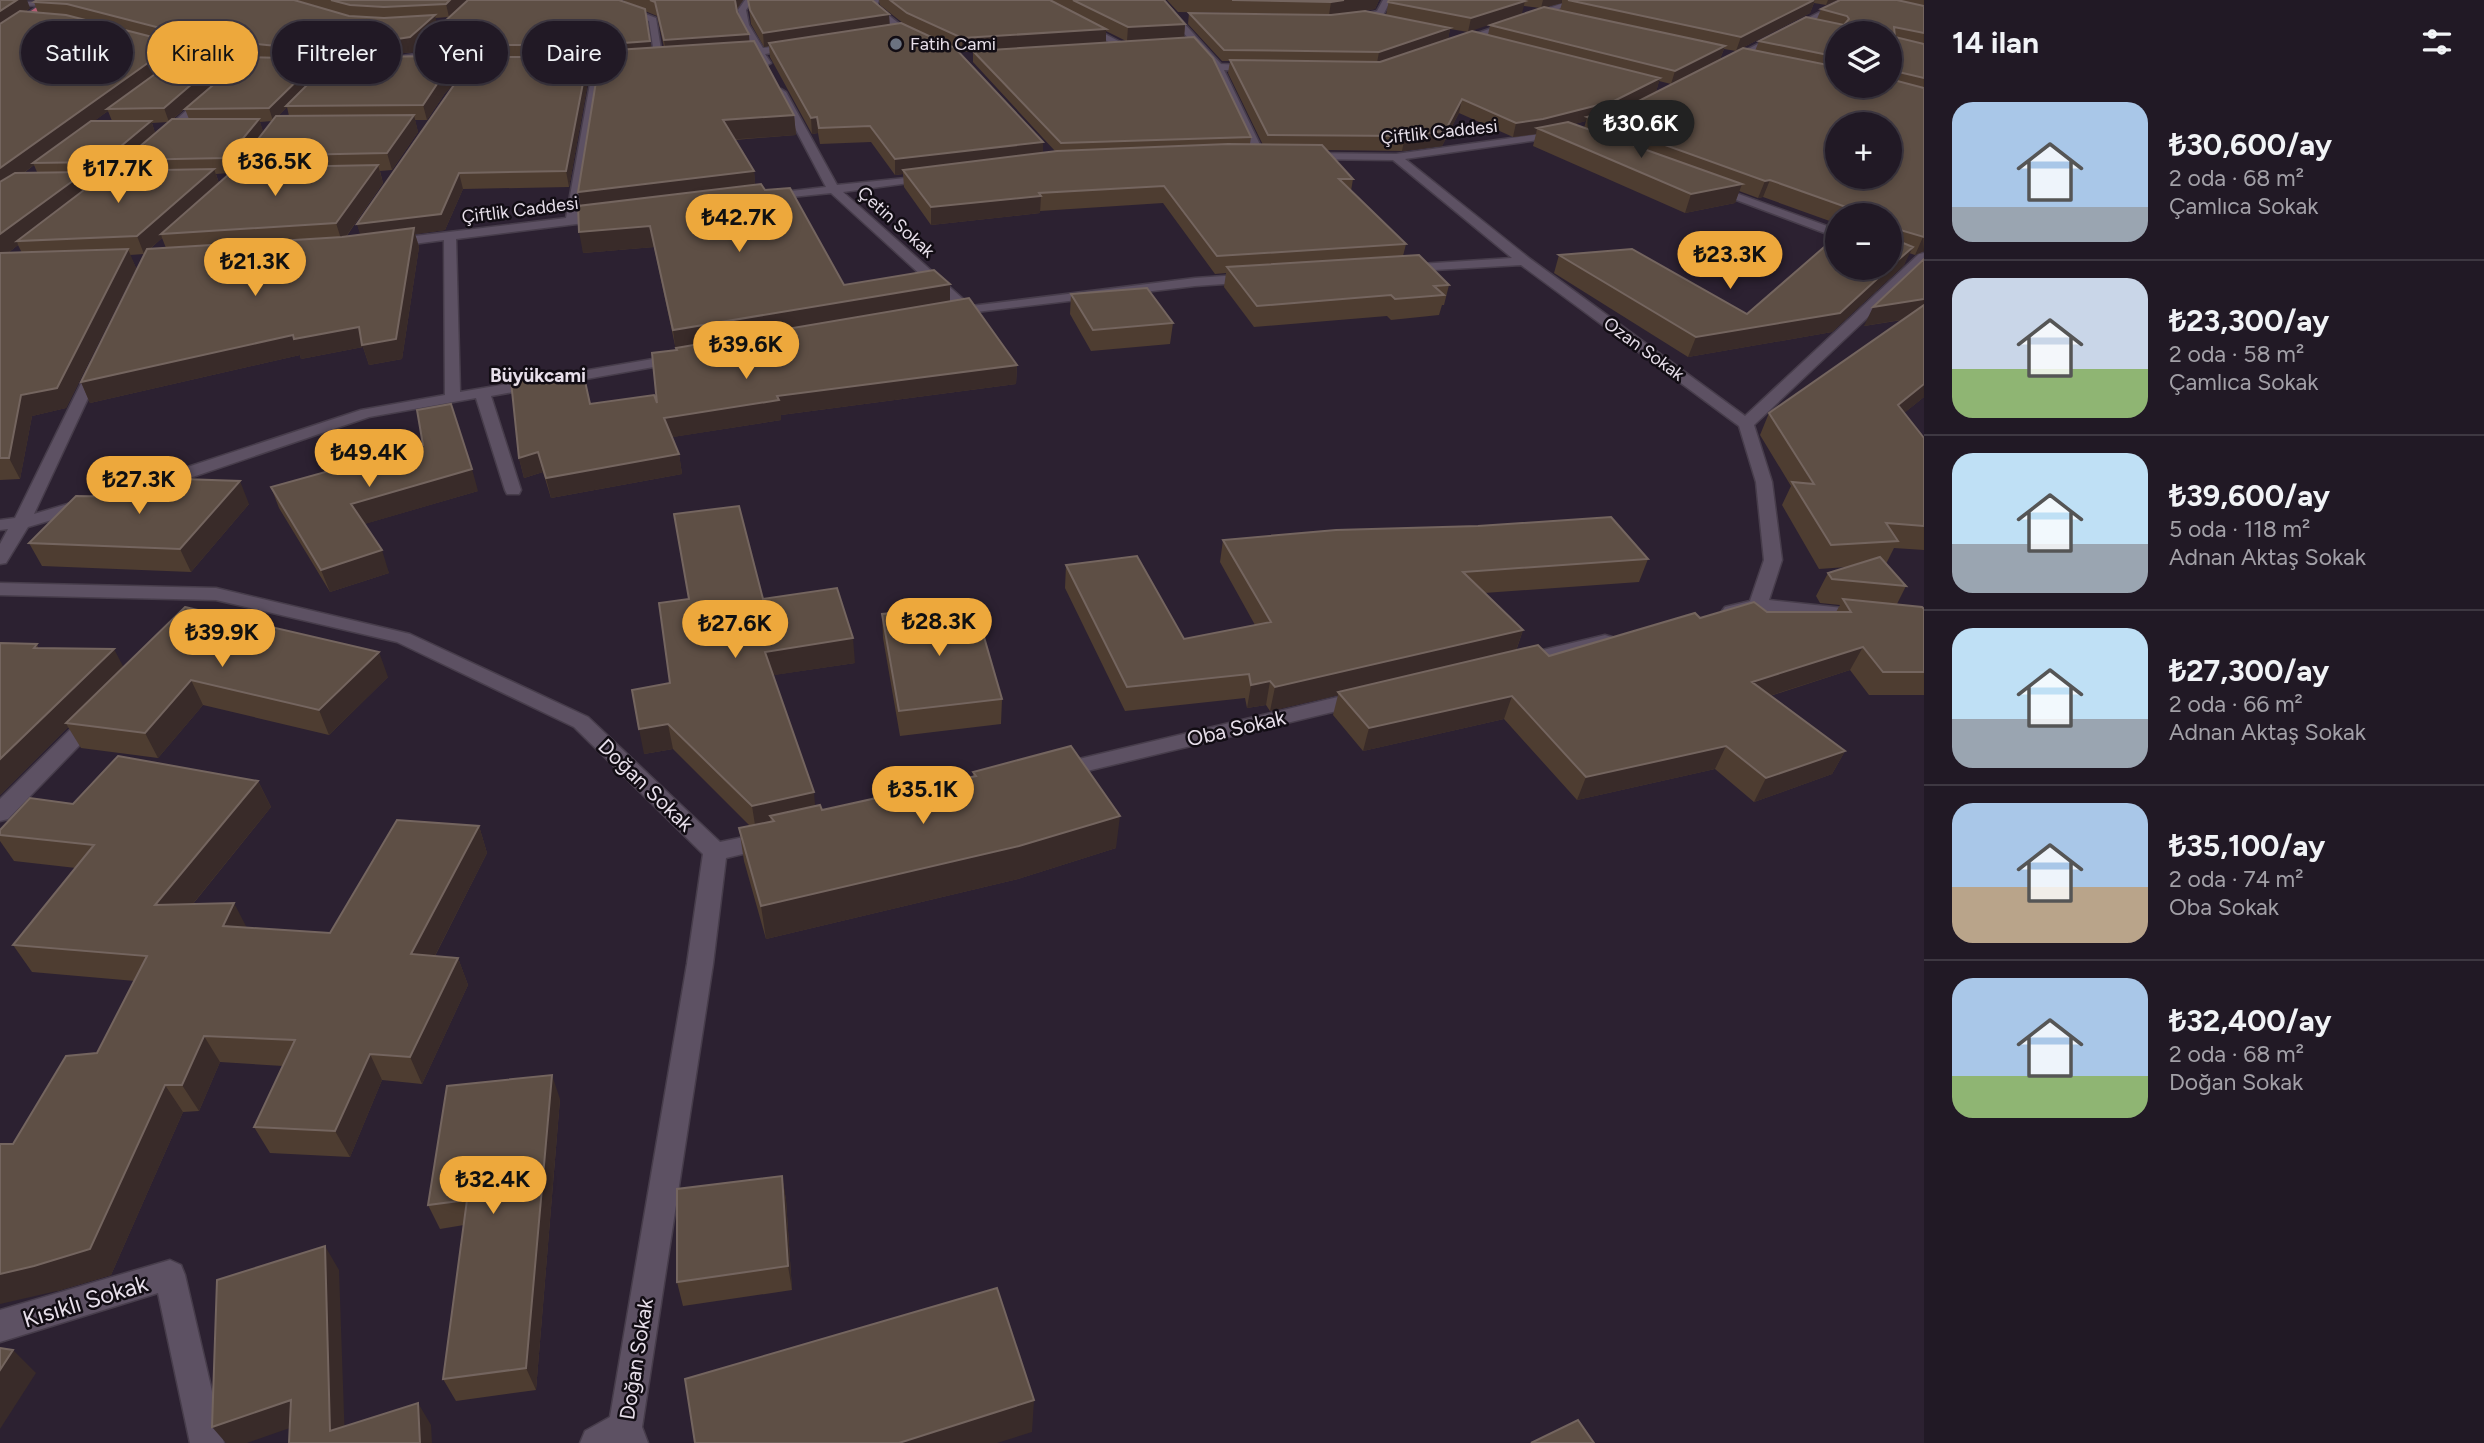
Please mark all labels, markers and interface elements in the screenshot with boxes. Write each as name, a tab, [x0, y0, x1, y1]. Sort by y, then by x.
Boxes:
chip: Satılık	[21, 21, 133, 84]
chip: Kiralık	[147, 21, 258, 84]
chip: Filtreler	[272, 21, 401, 84]
chip: Yeni	[415, 21, 508, 84]
chip: Daire	[522, 21, 626, 84]
map controls	[1825, 21, 1902, 280]
button: layers	[1825, 21, 1902, 98]
icon: filters	[2418, 23, 2456, 61]
text: 14 ilan	[1952, 24, 2039, 61]
place label: Fatih Cami	[910, 33, 996, 55]
marker: Fatih Cami	[888, 36, 904, 52]
pin: ₺30.6K	[1584, 100, 1698, 160]
text: ₺30.6K	[1603, 109, 1679, 137]
button: +	[1825, 112, 1902, 189]
street label: Çiftlik Caddesi	[1379, 115, 1499, 149]
text: ₺30,600/ay	[2169, 126, 2332, 163]
icon: home	[2008, 130, 2092, 214]
pin: ₺36.5K	[218, 138, 332, 198]
pin: ₺17.7K	[61, 146, 175, 205]
text: ₺36.5K	[238, 147, 312, 175]
text: ₺17.7K	[83, 154, 153, 182]
text: 2 oda · 68 m²	[2169, 164, 2304, 192]
street label: Çetin Sokak	[853, 182, 939, 263]
street label: Çiftlik Caddesi	[460, 192, 580, 228]
text: Çamlıca Sokak	[2169, 192, 2318, 220]
pin: ₺42.7K	[682, 194, 796, 254]
text: ₺42.7K	[702, 203, 776, 231]
button: −	[1825, 203, 1902, 280]
pin: ₺23.3K	[1673, 232, 1787, 291]
pin: ₺21.3K	[198, 238, 312, 298]
text: ₺23.3K	[1693, 240, 1767, 268]
text: ₺21.3K	[220, 247, 290, 275]
text: ₺23,300/ay	[2169, 302, 2329, 339]
icon: home	[2008, 306, 2092, 390]
street label: Ozan Sokak	[1599, 312, 1689, 386]
pin: ₺39.6K	[689, 322, 803, 381]
text: ₺39.6K	[709, 330, 783, 358]
text: 2 oda · 58 m²	[2169, 340, 2304, 368]
district label: Büyükcami	[490, 364, 586, 387]
text: Çamlıca Sokak	[2169, 368, 2318, 396]
pin: ₺49.4K	[312, 430, 426, 489]
text: ₺49.4K	[331, 438, 407, 466]
pin: ₺27.3K	[82, 456, 196, 516]
text: ₺27.3K	[102, 465, 176, 493]
text: ₺39,600/ay	[2169, 477, 2330, 514]
icon: home	[2008, 481, 2092, 565]
text: 5 oda · 118 m²	[2169, 515, 2310, 543]
text: Adnan Aktaş Sokak	[2169, 543, 2366, 571]
pin: ₺28.3K	[882, 598, 996, 658]
pin: ₺27.6K	[678, 600, 792, 660]
text: ₺28.3K	[902, 607, 976, 635]
text: ₺27.6K	[698, 609, 772, 637]
pin: ₺39.9K	[165, 610, 279, 669]
text: ₺39.9K	[185, 618, 259, 646]
text: ₺27,300/ay	[2169, 652, 2329, 689]
icon: home	[2008, 656, 2092, 740]
text: 2 oda · 66 m²	[2169, 690, 2303, 718]
street label: Oba Sokak	[1184, 704, 1289, 751]
text: Adnan Aktaş Sokak	[2169, 718, 2366, 746]
street label: Doğan Sokak	[593, 733, 699, 837]
pin: ₺35.1K	[866, 766, 980, 826]
text: ₺35.1K	[888, 775, 958, 803]
text: ₺35,100/ay	[2169, 827, 2325, 864]
icon: home	[2008, 831, 2092, 915]
text: 2 oda · 74 m²	[2169, 865, 2303, 893]
text: Oba Sokak	[2169, 893, 2279, 921]
text: ₺32,400/ay	[2169, 1002, 2332, 1039]
icon: home	[2008, 1006, 2092, 1090]
text: 2 oda · 68 m²	[2169, 1040, 2304, 1068]
text: Doğan Sokak	[2169, 1068, 2303, 1096]
pin: ₺32.4K	[436, 1156, 550, 1216]
text: ₺32.4K	[456, 1165, 530, 1193]
street label: Kısıklı Sokak	[19, 1268, 151, 1334]
street label: Doğan Sokak	[614, 1296, 658, 1421]

